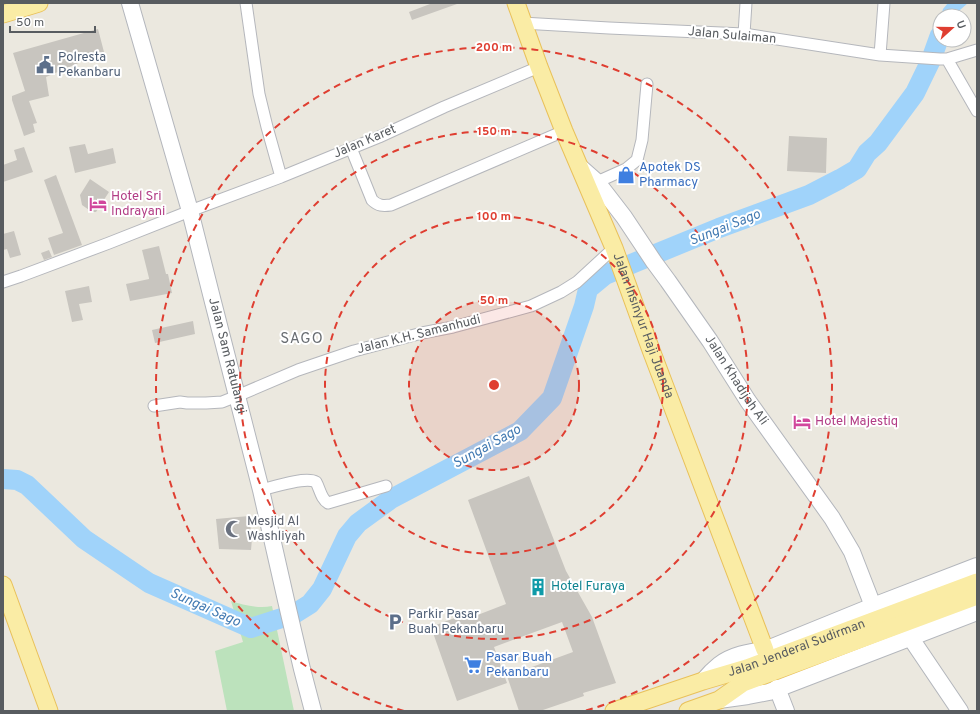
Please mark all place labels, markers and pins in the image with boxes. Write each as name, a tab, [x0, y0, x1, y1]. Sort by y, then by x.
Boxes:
place label: Polresta Pekanbaru	[58, 50, 121, 81]
public building icon: Polresta Pekanbaru	[35, 55, 55, 75]
place label: Apotek DS Pharmacy	[639, 160, 701, 191]
shop icon: Apotek DS Pharmacy	[616, 165, 636, 185]
place label: Hotel Sri Indrayani	[111, 189, 165, 220]
hotel icon: Hotel Sri Indrayani	[88, 194, 108, 214]
centre of rings	[487, 378, 501, 392]
hotel icon: Hotel Majestiq	[792, 412, 812, 432]
place label: Hotel Majestiq	[815, 414, 898, 430]
place label: Mesjid Al Washliyah	[247, 514, 305, 545]
mosque icon: Mesjid Al Washliyah	[224, 519, 244, 539]
building icon: Hotel Furaya	[528, 577, 548, 597]
place label: Hotel Furaya	[551, 579, 625, 595]
place label: Parkir Pasar Buah Pekanbaru	[408, 607, 504, 638]
parking icon: Parkir Pasar Buah Pekanbaru	[385, 612, 405, 632]
place label: Pasar Buah Pekanbaru	[486, 650, 552, 681]
supermarket icon: Pasar Buah Pekanbaru	[463, 655, 483, 675]

